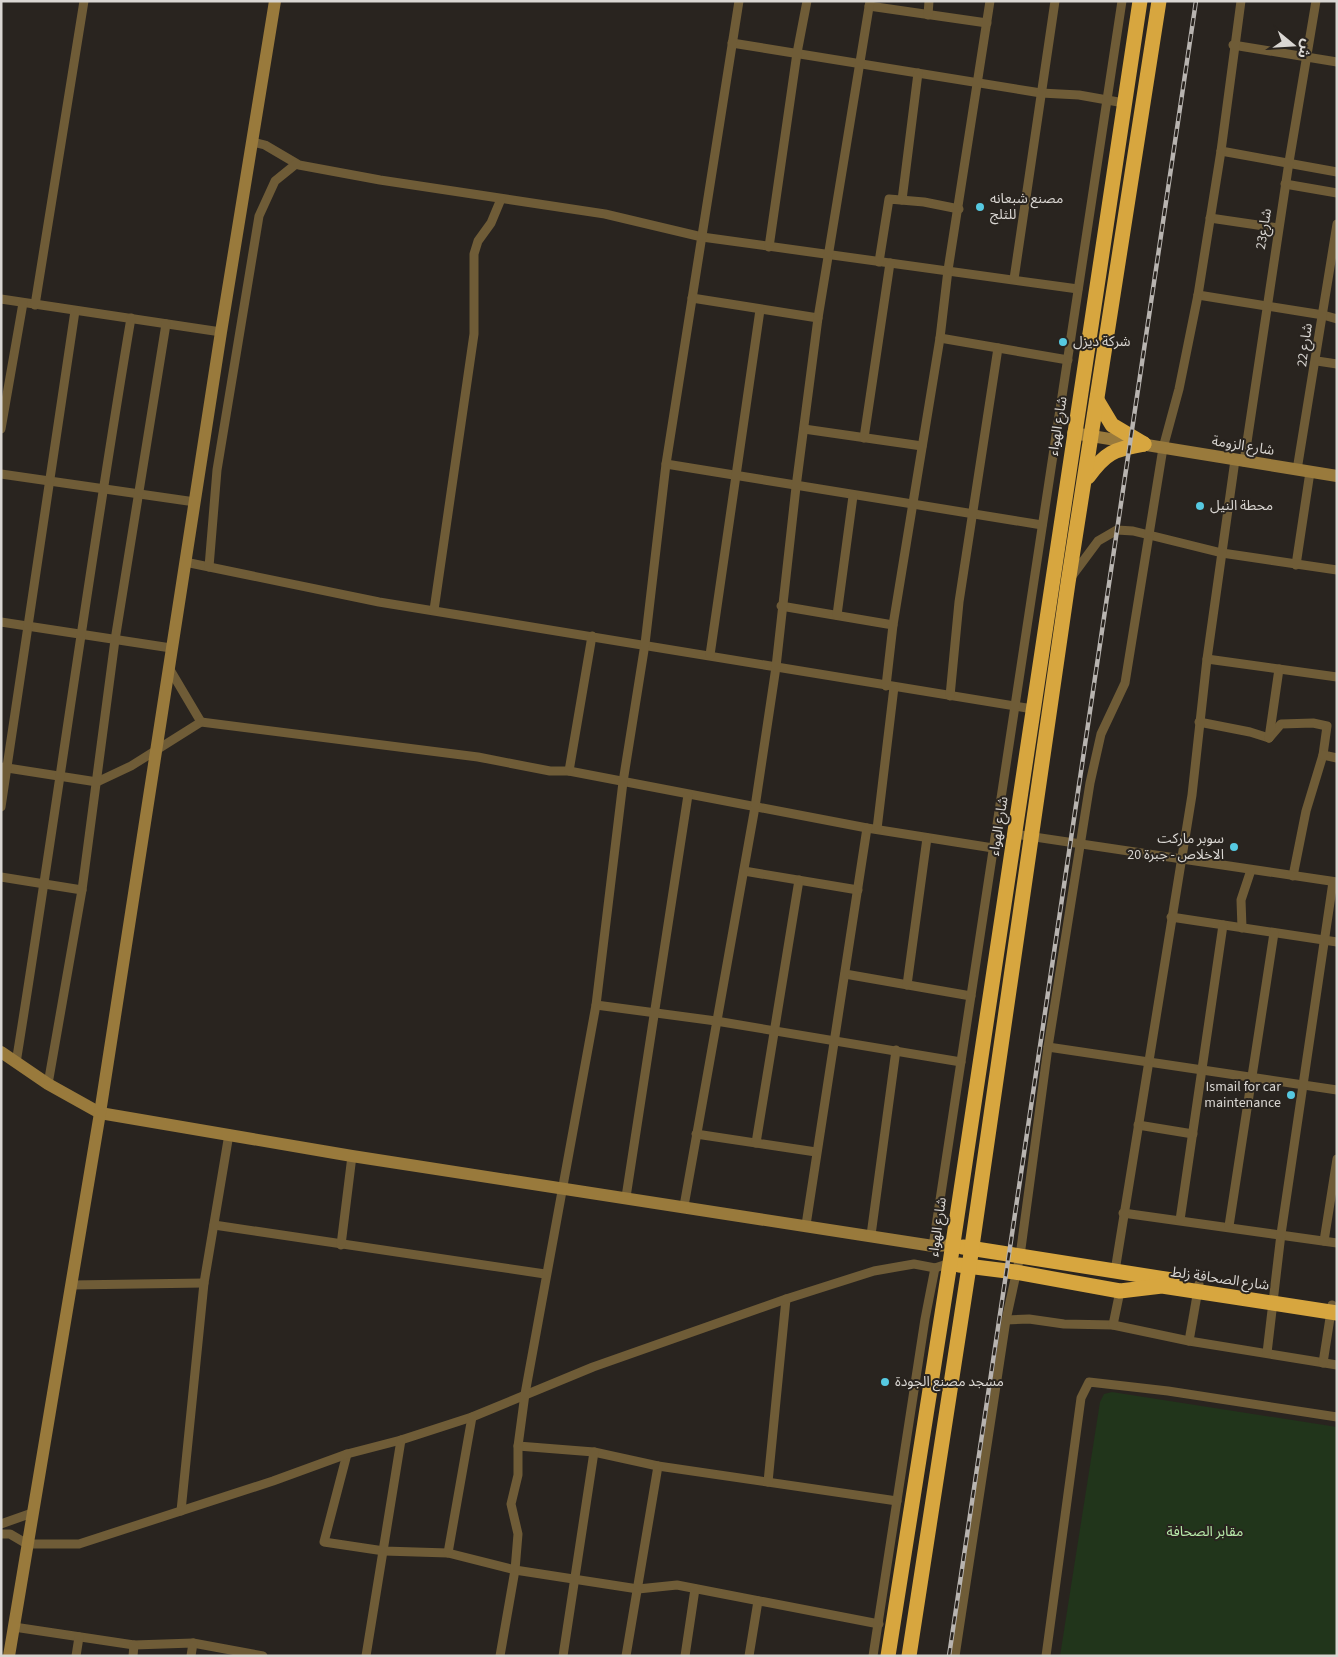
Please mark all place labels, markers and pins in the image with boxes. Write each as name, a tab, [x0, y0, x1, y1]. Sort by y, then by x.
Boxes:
place label: مصنع شبعانه للثلج	[990, 189, 1063, 225]
marker: مصنع شبعانه للثلج	[974, 201, 986, 213]
place label: شركة ديزل	[1073, 332, 1130, 352]
marker: شركة ديزل	[1057, 336, 1069, 348]
place label: محطة النيل	[1210, 496, 1273, 516]
marker: محطة النيل	[1194, 500, 1206, 512]
place label: سوبر ماركت الاخلاص - جبرة 20	[1127, 829, 1224, 865]
marker: سوبر ماركت الاخلاص - جبرة 20	[1228, 841, 1240, 853]
place label: Ismail for car maintenance	[1204, 1077, 1281, 1113]
marker: Ismail for car maintenance	[1285, 1089, 1297, 1101]
place label: مسجد مصنع الجودة	[895, 1372, 1004, 1392]
marker: مسجد مصنع الجودة	[879, 1376, 891, 1388]

